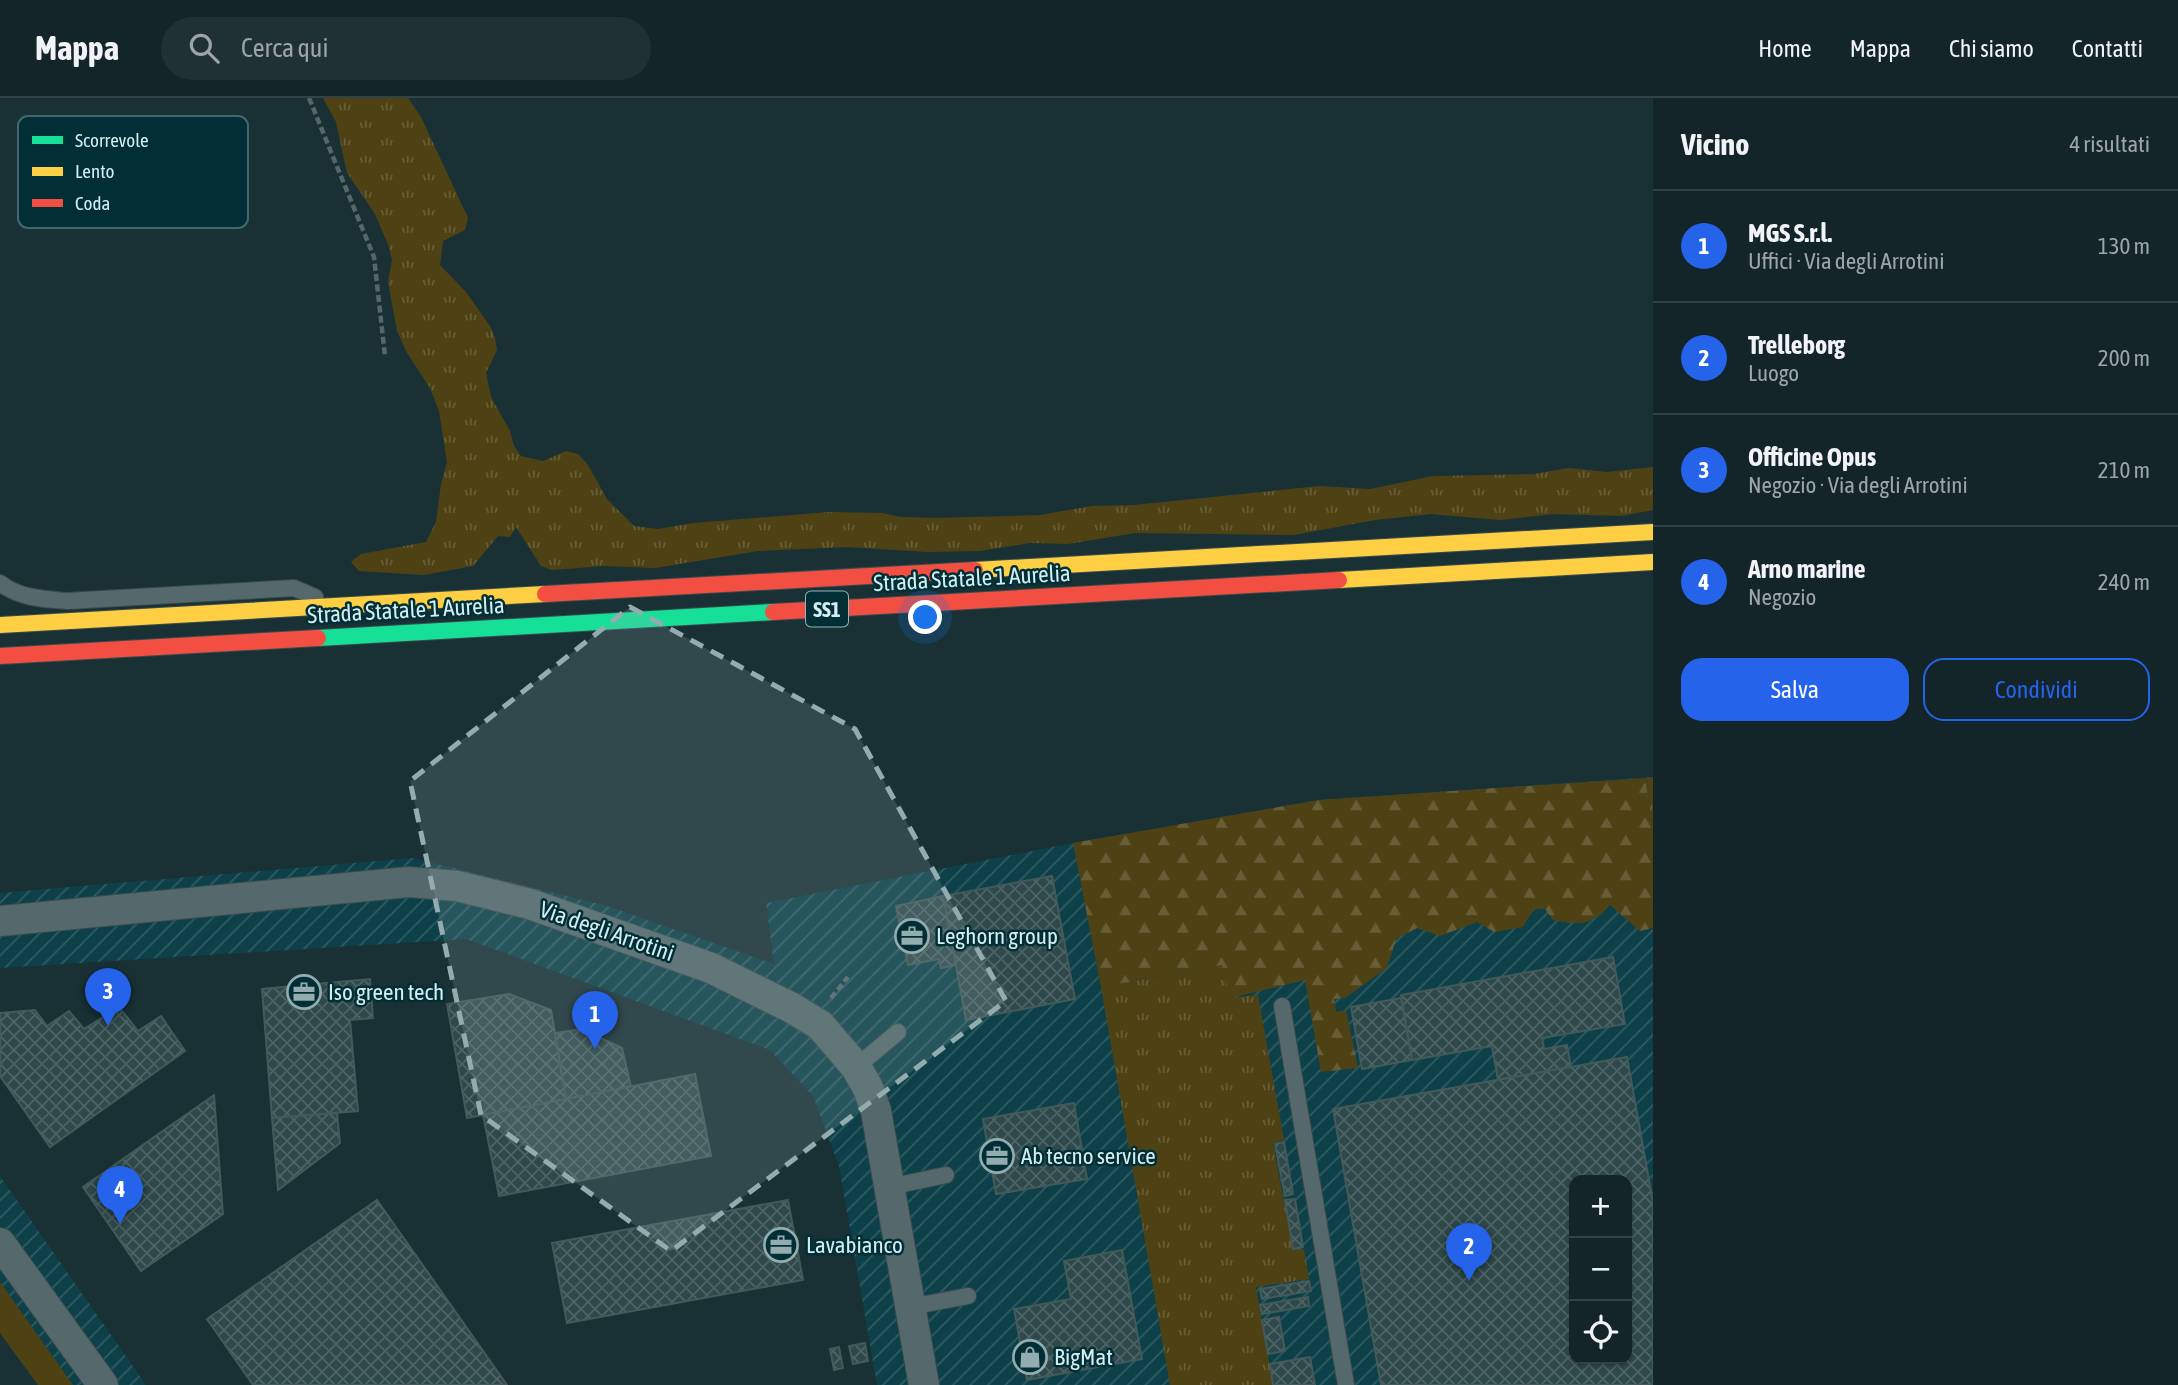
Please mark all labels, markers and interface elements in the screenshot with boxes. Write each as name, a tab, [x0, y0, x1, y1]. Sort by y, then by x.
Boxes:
search box	[161, 17, 651, 80]
text: Mappa	[35, 29, 119, 67]
icon: search	[185, 29, 223, 67]
text: Cerca qui	[241, 33, 328, 63]
text: Home	[1758, 35, 1812, 62]
text: Mappa	[1850, 35, 1911, 62]
text: Chi siamo	[1949, 35, 2034, 62]
text: Contatti	[2072, 35, 2143, 62]
legend	[18, 116, 248, 228]
text: Vicino	[1681, 127, 1749, 161]
text: Scorrevole	[75, 129, 149, 151]
text: 4 risultati	[2069, 131, 2150, 157]
text: Lento	[75, 160, 114, 182]
text: Coda	[75, 192, 110, 214]
text: MGS S.r.l.	[1748, 218, 1832, 248]
text: 1	[1699, 233, 1709, 259]
text: 130 m	[2098, 233, 2150, 259]
text: Uffici · Via degli Arrotini	[1748, 248, 1945, 274]
text: Trelleborg	[1748, 330, 1845, 360]
text: 2	[1699, 345, 1709, 371]
text: 200 m	[2098, 345, 2150, 371]
text: Luogo	[1748, 360, 1799, 386]
text: Officine Opus	[1748, 442, 1876, 472]
text: 3	[1699, 457, 1709, 483]
text: 210 m	[2098, 457, 2150, 483]
text: Negozio · Via degli Arrotini	[1748, 472, 1968, 498]
text: Arno marine	[1748, 554, 1866, 584]
street label: Strada Statale 1 Aurelia	[873, 560, 1071, 596]
text: 4	[1699, 569, 1709, 595]
text: 240 m	[2098, 569, 2150, 595]
text: Negozio	[1748, 584, 1816, 610]
street label: Strada Statale 1 Aurelia	[307, 592, 505, 628]
road number: SS1	[806, 592, 848, 626]
your location	[908, 600, 942, 634]
button: Salva	[1681, 658, 1909, 721]
button: Condividi	[1923, 658, 2150, 721]
street label: Via degli Arrotini	[536, 896, 678, 966]
office icon: Leghorn group	[893, 917, 931, 955]
place label: Leghorn group	[936, 923, 1058, 949]
pin: 3	[85, 968, 131, 1026]
office icon: Iso green tech	[285, 973, 323, 1011]
place label: Iso green tech	[328, 979, 444, 1005]
pin: 1	[572, 991, 618, 1049]
office icon: Ab tecno service	[978, 1137, 1016, 1175]
place label: Ab tecno service	[1021, 1143, 1156, 1169]
pin: 4	[97, 1166, 143, 1224]
map controls	[1569, 1175, 1632, 1364]
button: +	[1569, 1175, 1632, 1238]
pin: 2	[1446, 1223, 1492, 1281]
office icon: Lavabianco	[762, 1226, 800, 1264]
place label: Lavabianco	[806, 1232, 903, 1258]
button: −	[1569, 1238, 1632, 1301]
button: locate	[1569, 1301, 1632, 1364]
shop icon: BigMat	[1011, 1338, 1049, 1376]
place label: BigMat	[1054, 1344, 1113, 1370]

